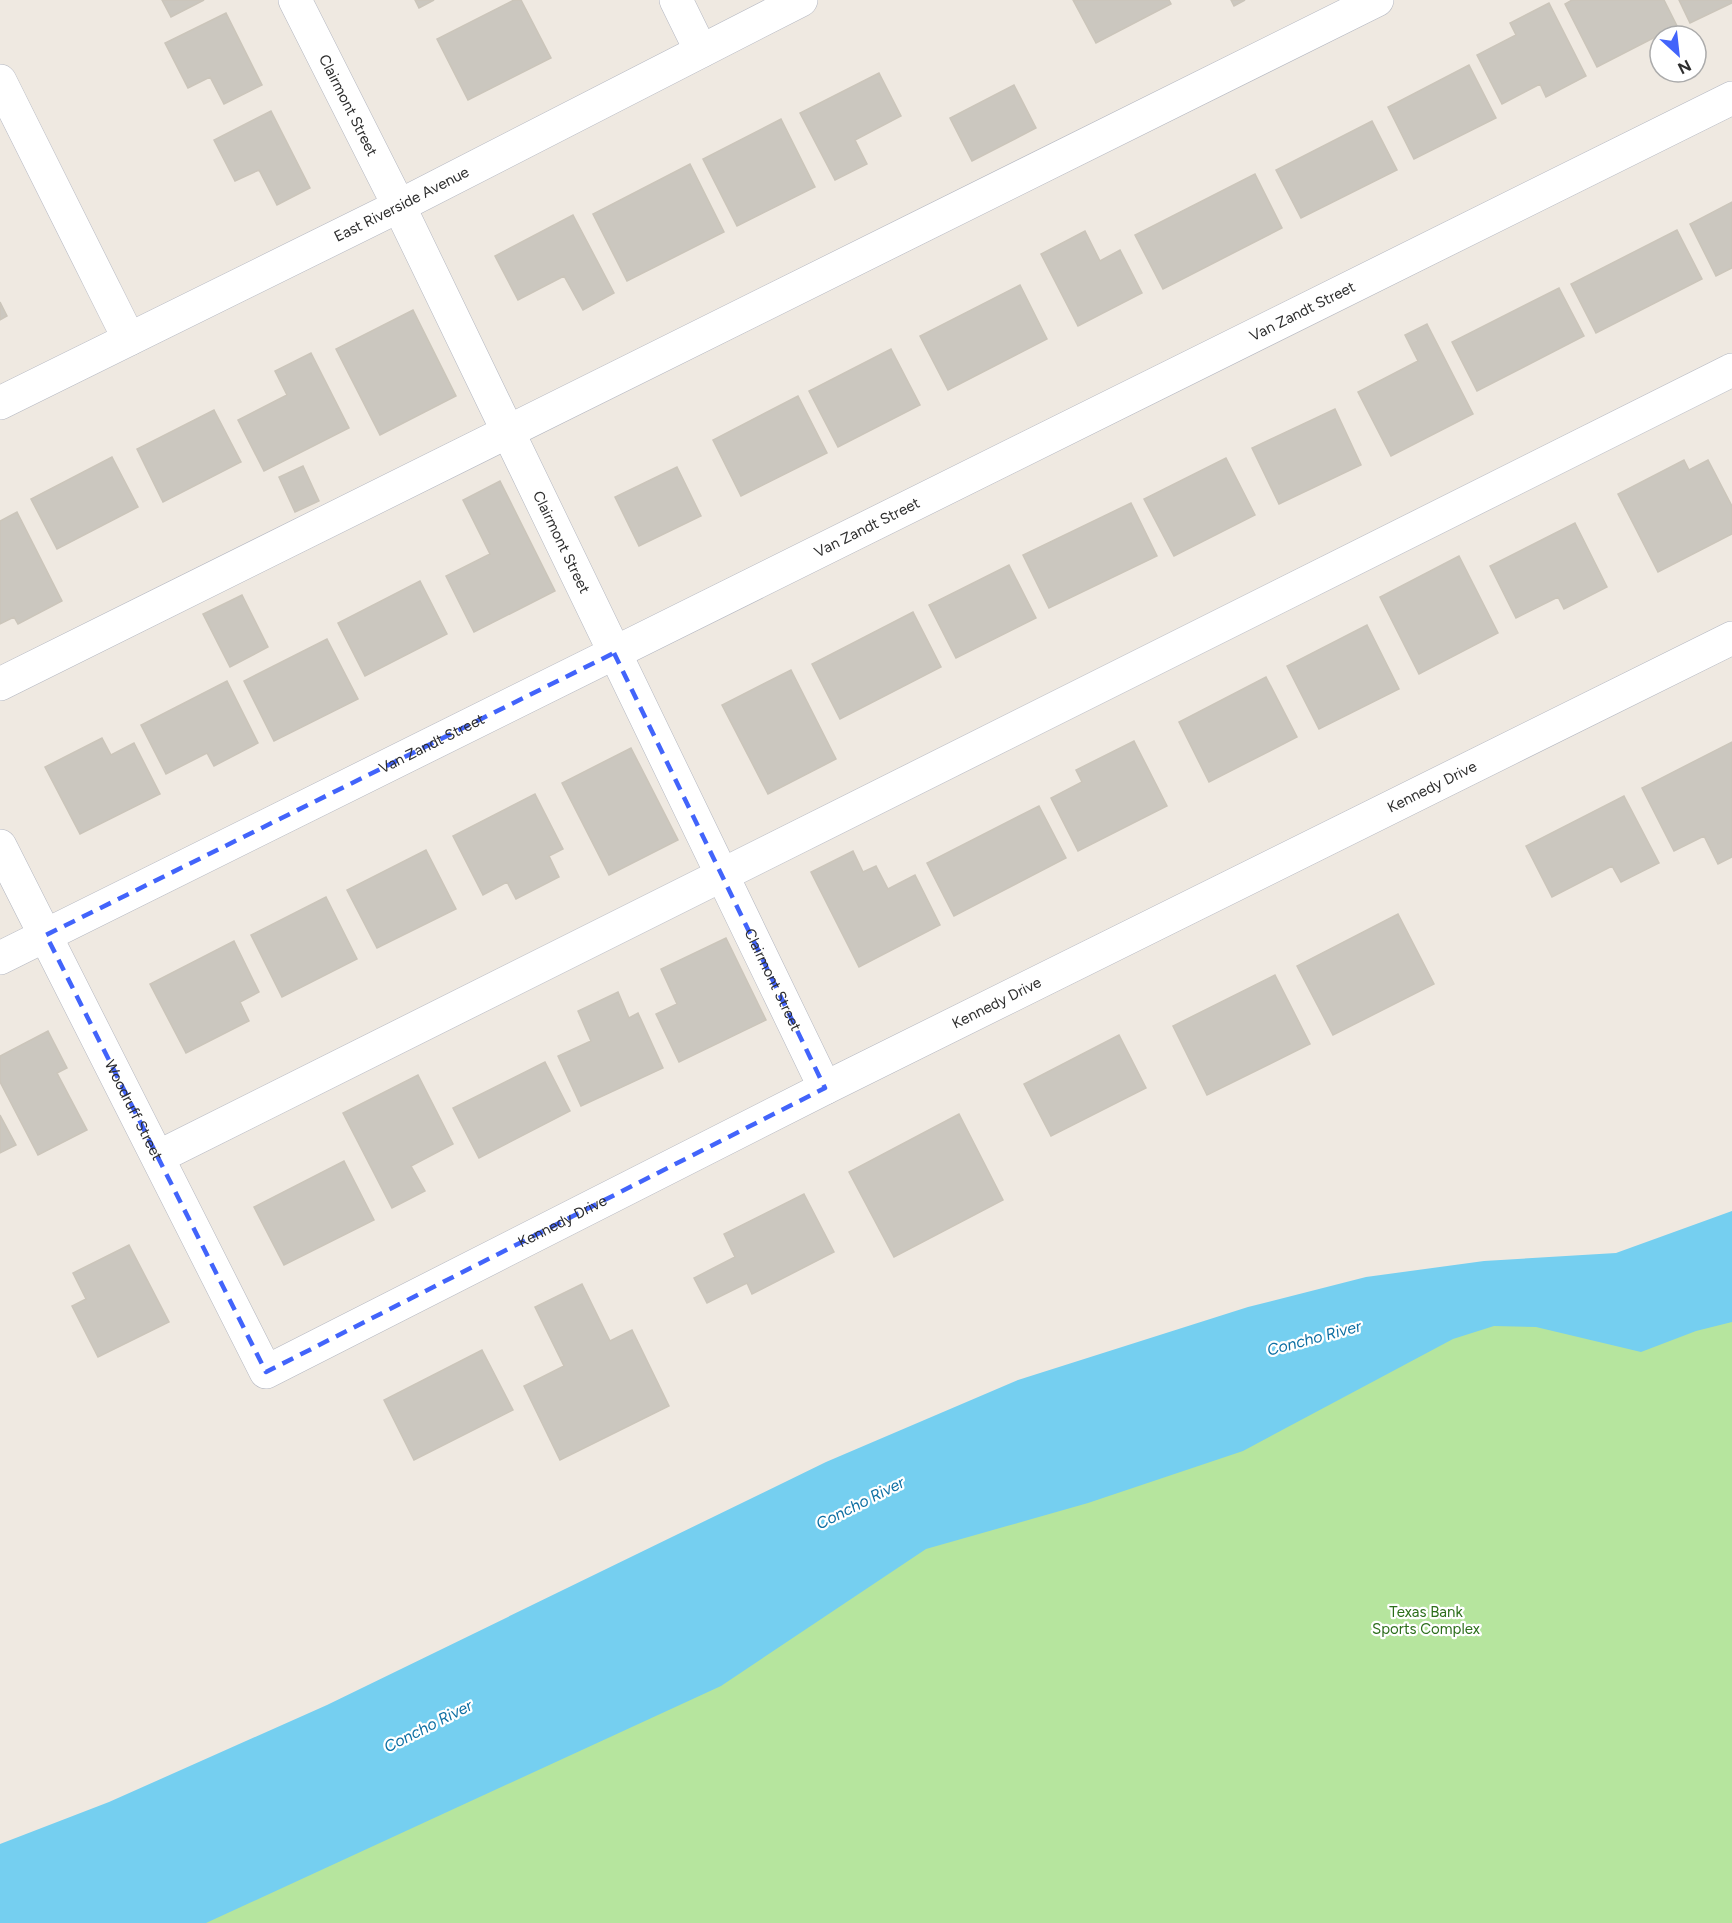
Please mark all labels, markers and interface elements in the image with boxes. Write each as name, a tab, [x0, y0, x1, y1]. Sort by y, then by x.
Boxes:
north arrow	[1648, 24, 1708, 84]
street label: Clairmont Street	[315, 51, 382, 160]
text: N	[1675, 56, 1694, 78]
street label: East Riverside Avenue	[331, 163, 472, 246]
street label: Van Zandt Street	[1247, 277, 1358, 345]
street label: Clairmont Street	[529, 488, 594, 597]
street label: Van Zandt Street	[811, 494, 923, 561]
street label: Van Zandt Street	[376, 710, 488, 777]
street label: Kennedy Drive	[1384, 757, 1480, 817]
street label: Clairmont Street	[740, 926, 805, 1034]
street label: Kennedy Drive	[949, 973, 1044, 1033]
street label: Woodruff Street	[101, 1057, 167, 1164]
street label: Kennedy Drive	[515, 1191, 610, 1251]
water label: Concho River	[1265, 1316, 1364, 1360]
water label: Concho River	[813, 1472, 908, 1533]
park label: Texas Bank Sports Complex	[1372, 1603, 1480, 1638]
water label: Concho River	[381, 1695, 476, 1756]

